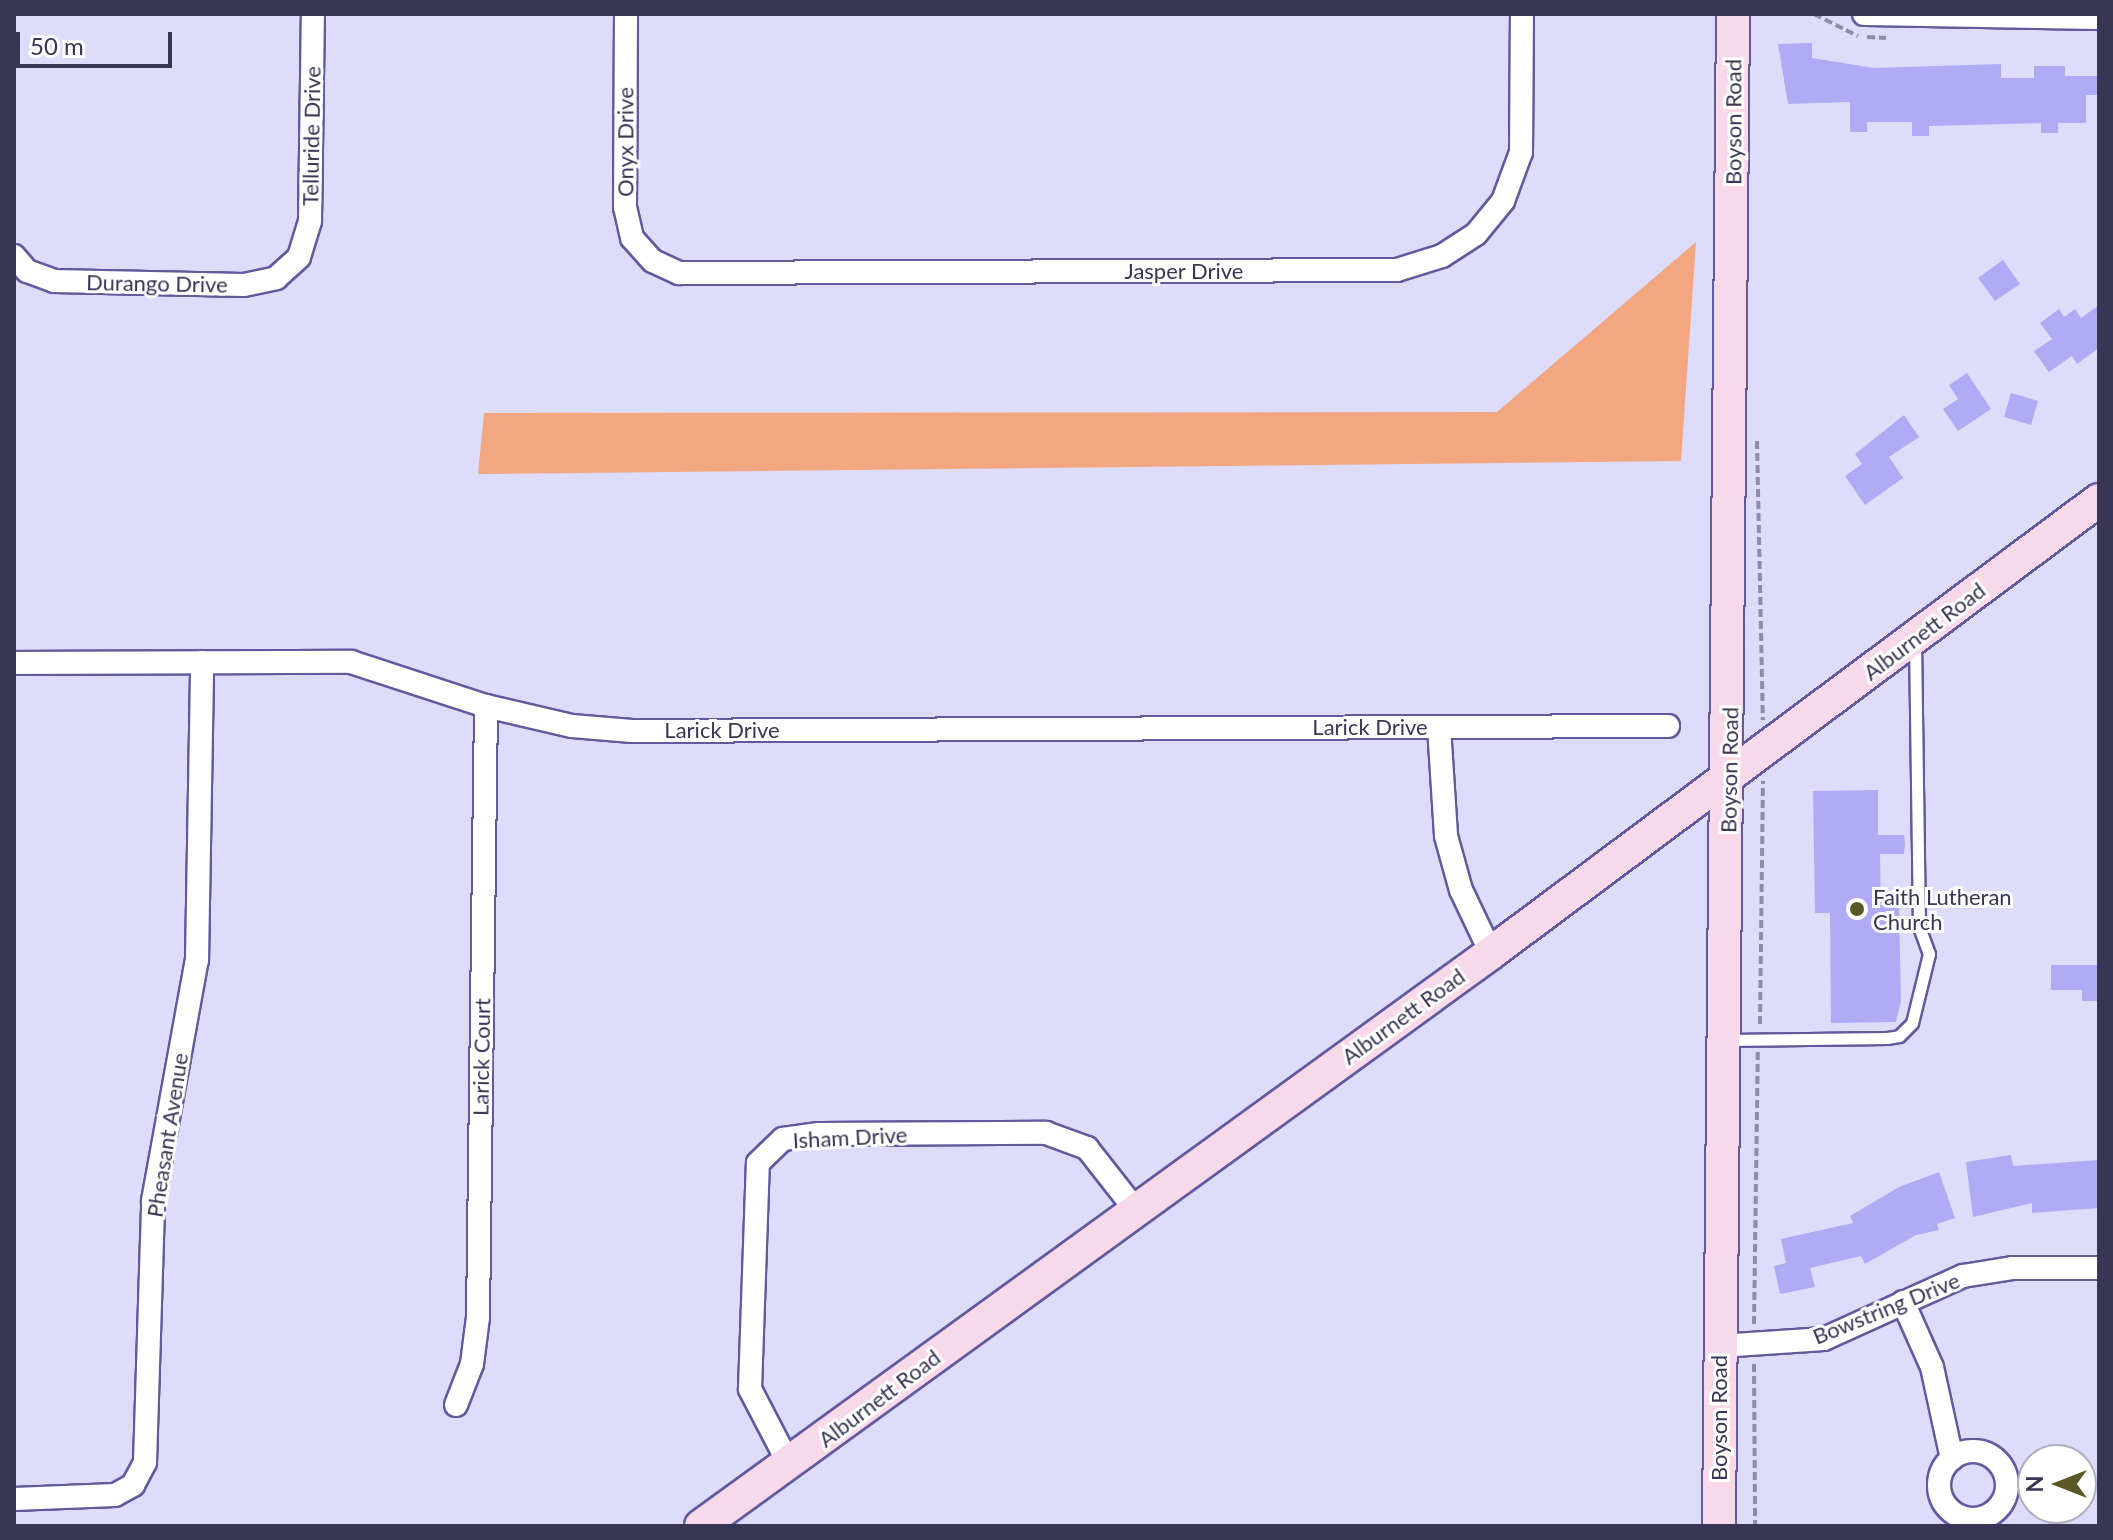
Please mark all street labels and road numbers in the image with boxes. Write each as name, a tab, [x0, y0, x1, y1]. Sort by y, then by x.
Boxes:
street label: Boyson Road	[1720, 59, 1746, 185]
street label: Telluride Drive	[297, 66, 325, 206]
street label: Onyx Drive	[612, 87, 638, 197]
street label: Jasper Drive	[1124, 258, 1244, 284]
street label: Durango Drive	[86, 269, 228, 297]
street label: Alburnett Road	[1858, 577, 1990, 685]
street label: Boyson Road	[1715, 707, 1743, 833]
street label: Larick Drive	[1312, 714, 1428, 740]
street label: Larick Drive	[664, 717, 780, 743]
street label: Alburnett Road	[1336, 962, 1470, 1070]
street label: Larick Court	[467, 998, 495, 1116]
street label: Pheasant Avenue	[141, 1051, 193, 1219]
street label: Isham Drive	[792, 1121, 908, 1153]
street label: Bowstring Drive	[1809, 1267, 1963, 1349]
street label: Alburnett Road	[813, 1344, 945, 1452]
street label: Boyson Road	[1706, 1355, 1732, 1481]

